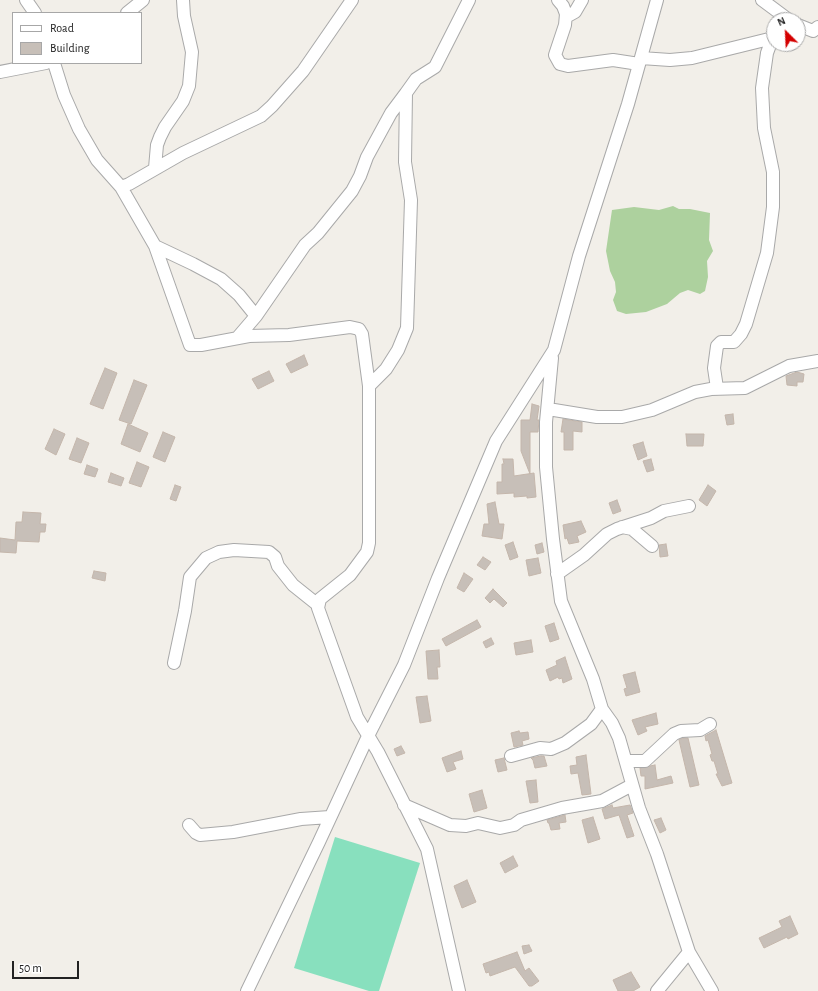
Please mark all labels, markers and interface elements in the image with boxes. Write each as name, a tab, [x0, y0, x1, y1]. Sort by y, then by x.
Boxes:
legend	[12, 12, 142, 64]
north arrow	[766, 12, 806, 52]
text: N	[776, 15, 787, 28]
text: Road	[50, 22, 74, 34]
text: Building	[50, 42, 90, 54]
scale bar	[14, 953, 81, 979]
text: 50 m	[19, 962, 42, 974]

